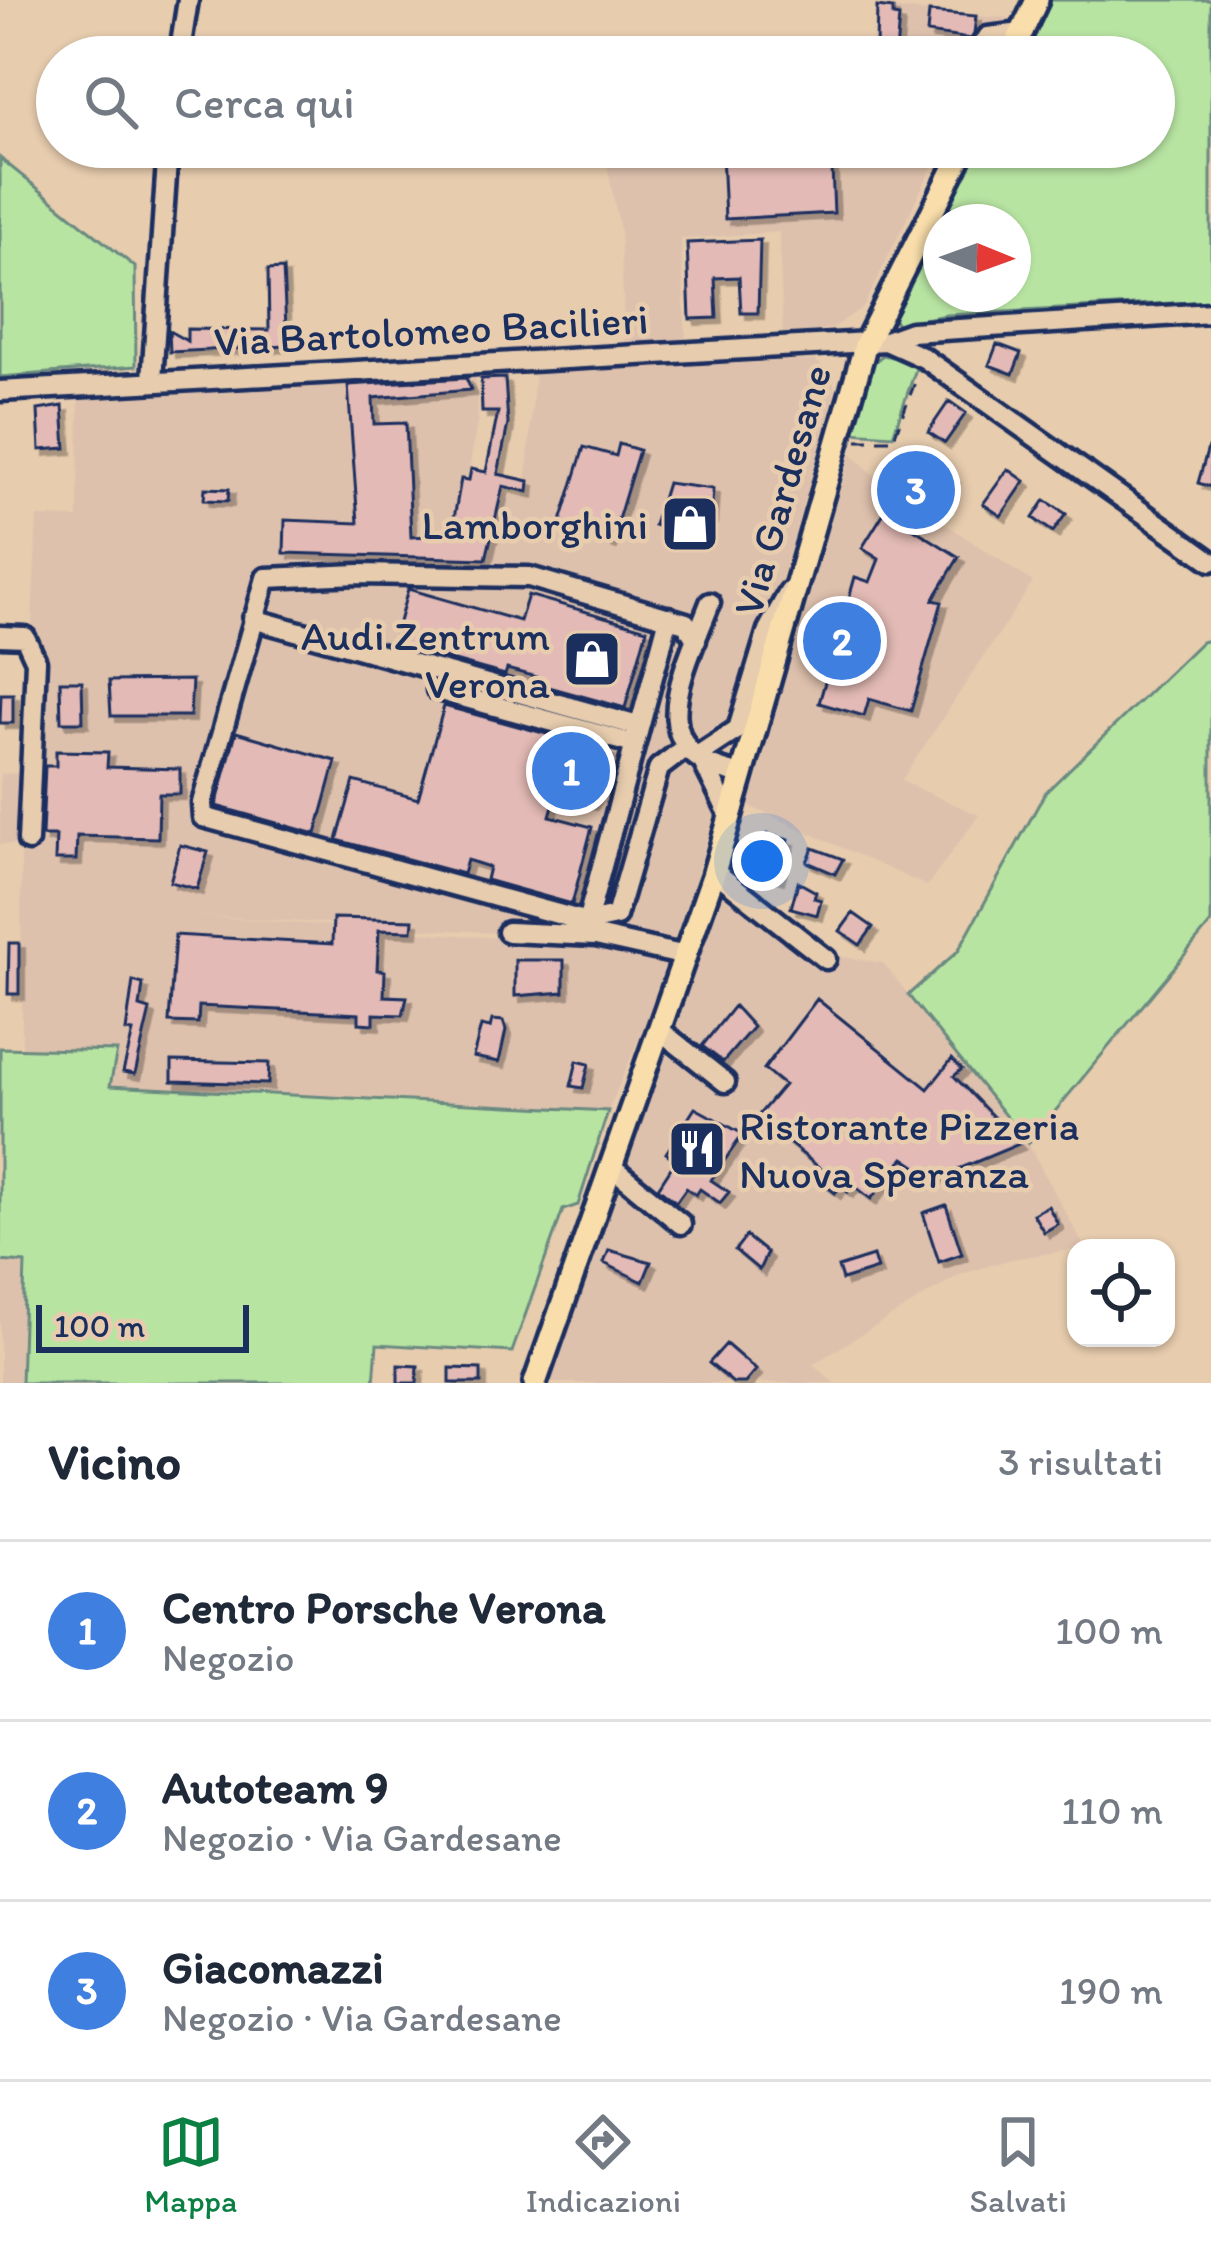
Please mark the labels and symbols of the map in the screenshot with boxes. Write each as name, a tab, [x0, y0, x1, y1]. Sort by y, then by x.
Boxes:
north arrow	[923, 204, 1031, 312]
street label: Via Bartolomeo Bacilieri	[212, 293, 650, 367]
street label: Via Gardesane	[722, 358, 842, 622]
pin: 3	[877, 445, 955, 535]
shop icon: Lamborghini	[659, 493, 721, 555]
place label: Lamborghini	[421, 499, 648, 550]
pin: 2	[803, 596, 881, 686]
place label: Audi Zentrum Verona	[301, 610, 550, 709]
shop icon: Audi Zentrum Verona	[561, 628, 623, 690]
pin: 1	[532, 726, 610, 816]
your location	[732, 831, 792, 891]
place label: Ristorante Pizzeria Nuova Speranza	[739, 1100, 1079, 1199]
restaurant icon: Ristorante Pizzeria Nuova Speranza	[666, 1118, 728, 1180]
scale bar	[36, 1299, 249, 1352]

